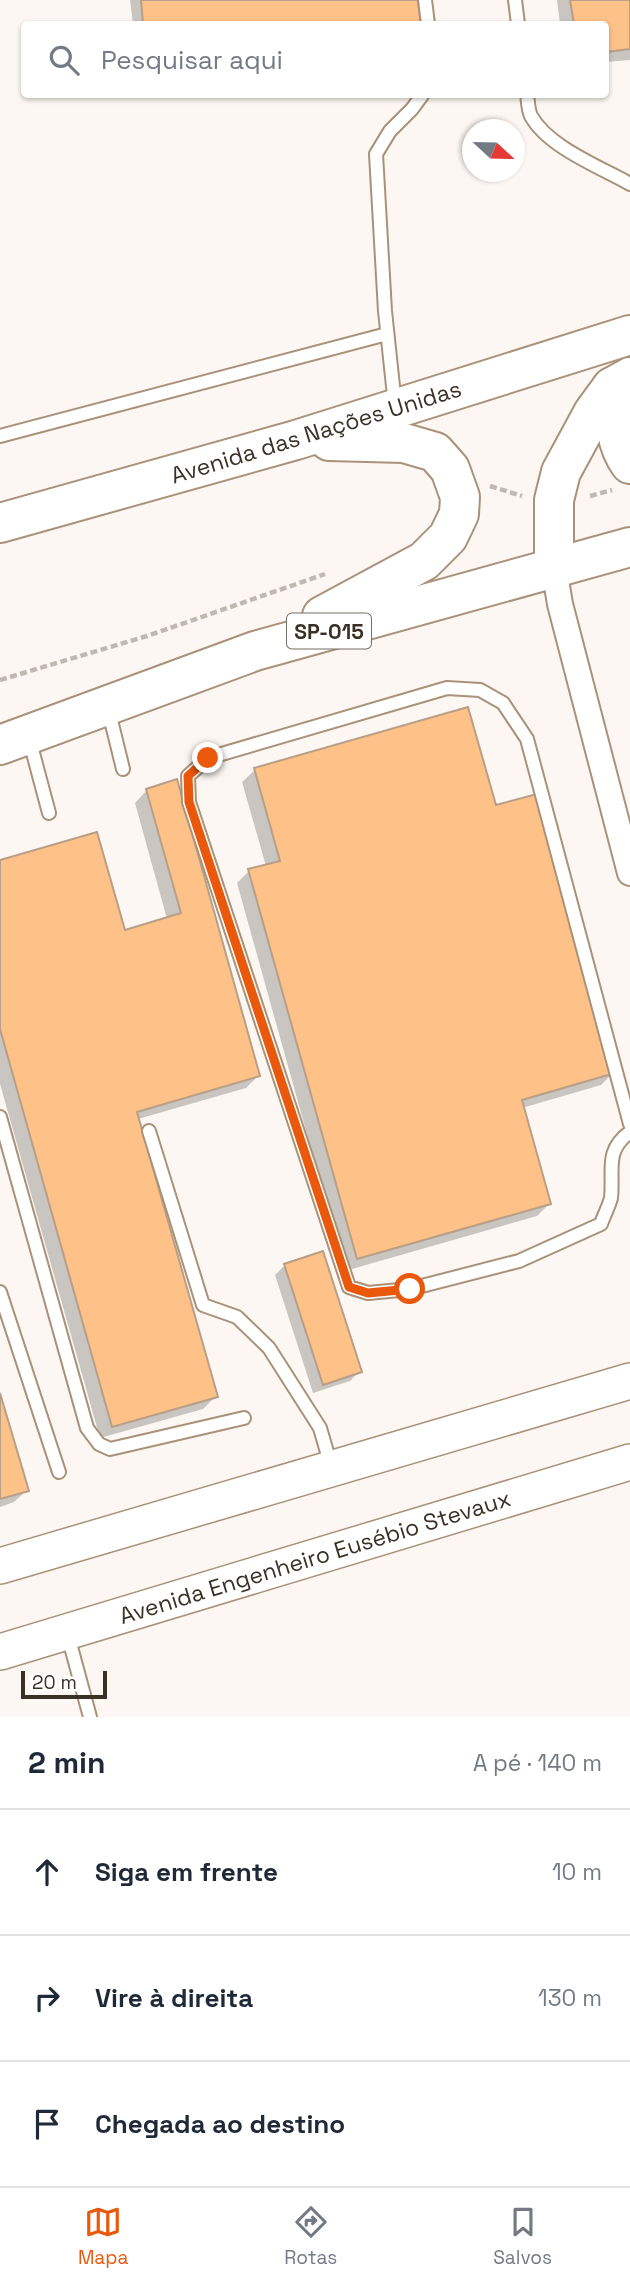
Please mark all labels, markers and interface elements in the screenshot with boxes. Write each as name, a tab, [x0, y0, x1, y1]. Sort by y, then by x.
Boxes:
search box	[21, 21, 609, 98]
icon: search	[45, 41, 83, 79]
text: Pesquisar aqui	[101, 43, 283, 77]
north arrow	[462, 119, 525, 182]
street label: Avenida das Nações Unidas	[167, 373, 465, 491]
road number: SP-015	[287, 614, 371, 648]
route end	[192, 742, 223, 773]
route start	[394, 1273, 425, 1304]
street label: Avenida Engenheiro Eusébio Stevaux	[116, 1483, 514, 1631]
scale bar	[21, 1668, 107, 1700]
text: 20 m	[32, 1670, 77, 1695]
text: 2 min	[28, 1743, 106, 1782]
text: A pé · 140 m	[473, 1748, 602, 1778]
icon: ahead	[28, 1853, 66, 1891]
text: Siga em frente	[95, 1855, 278, 1889]
text: 10 m	[552, 1857, 602, 1887]
icon: right	[28, 1979, 66, 2017]
text: Vire à direita	[95, 1981, 253, 2015]
text: 130 m	[538, 1983, 602, 2013]
icon: arrive	[28, 2105, 66, 2143]
text: Chegada ao destino	[95, 2107, 345, 2141]
tab: Mapa	[78, 2203, 128, 2270]
tab: Rotas	[284, 2203, 337, 2270]
tab: Salvos	[493, 2203, 552, 2270]

